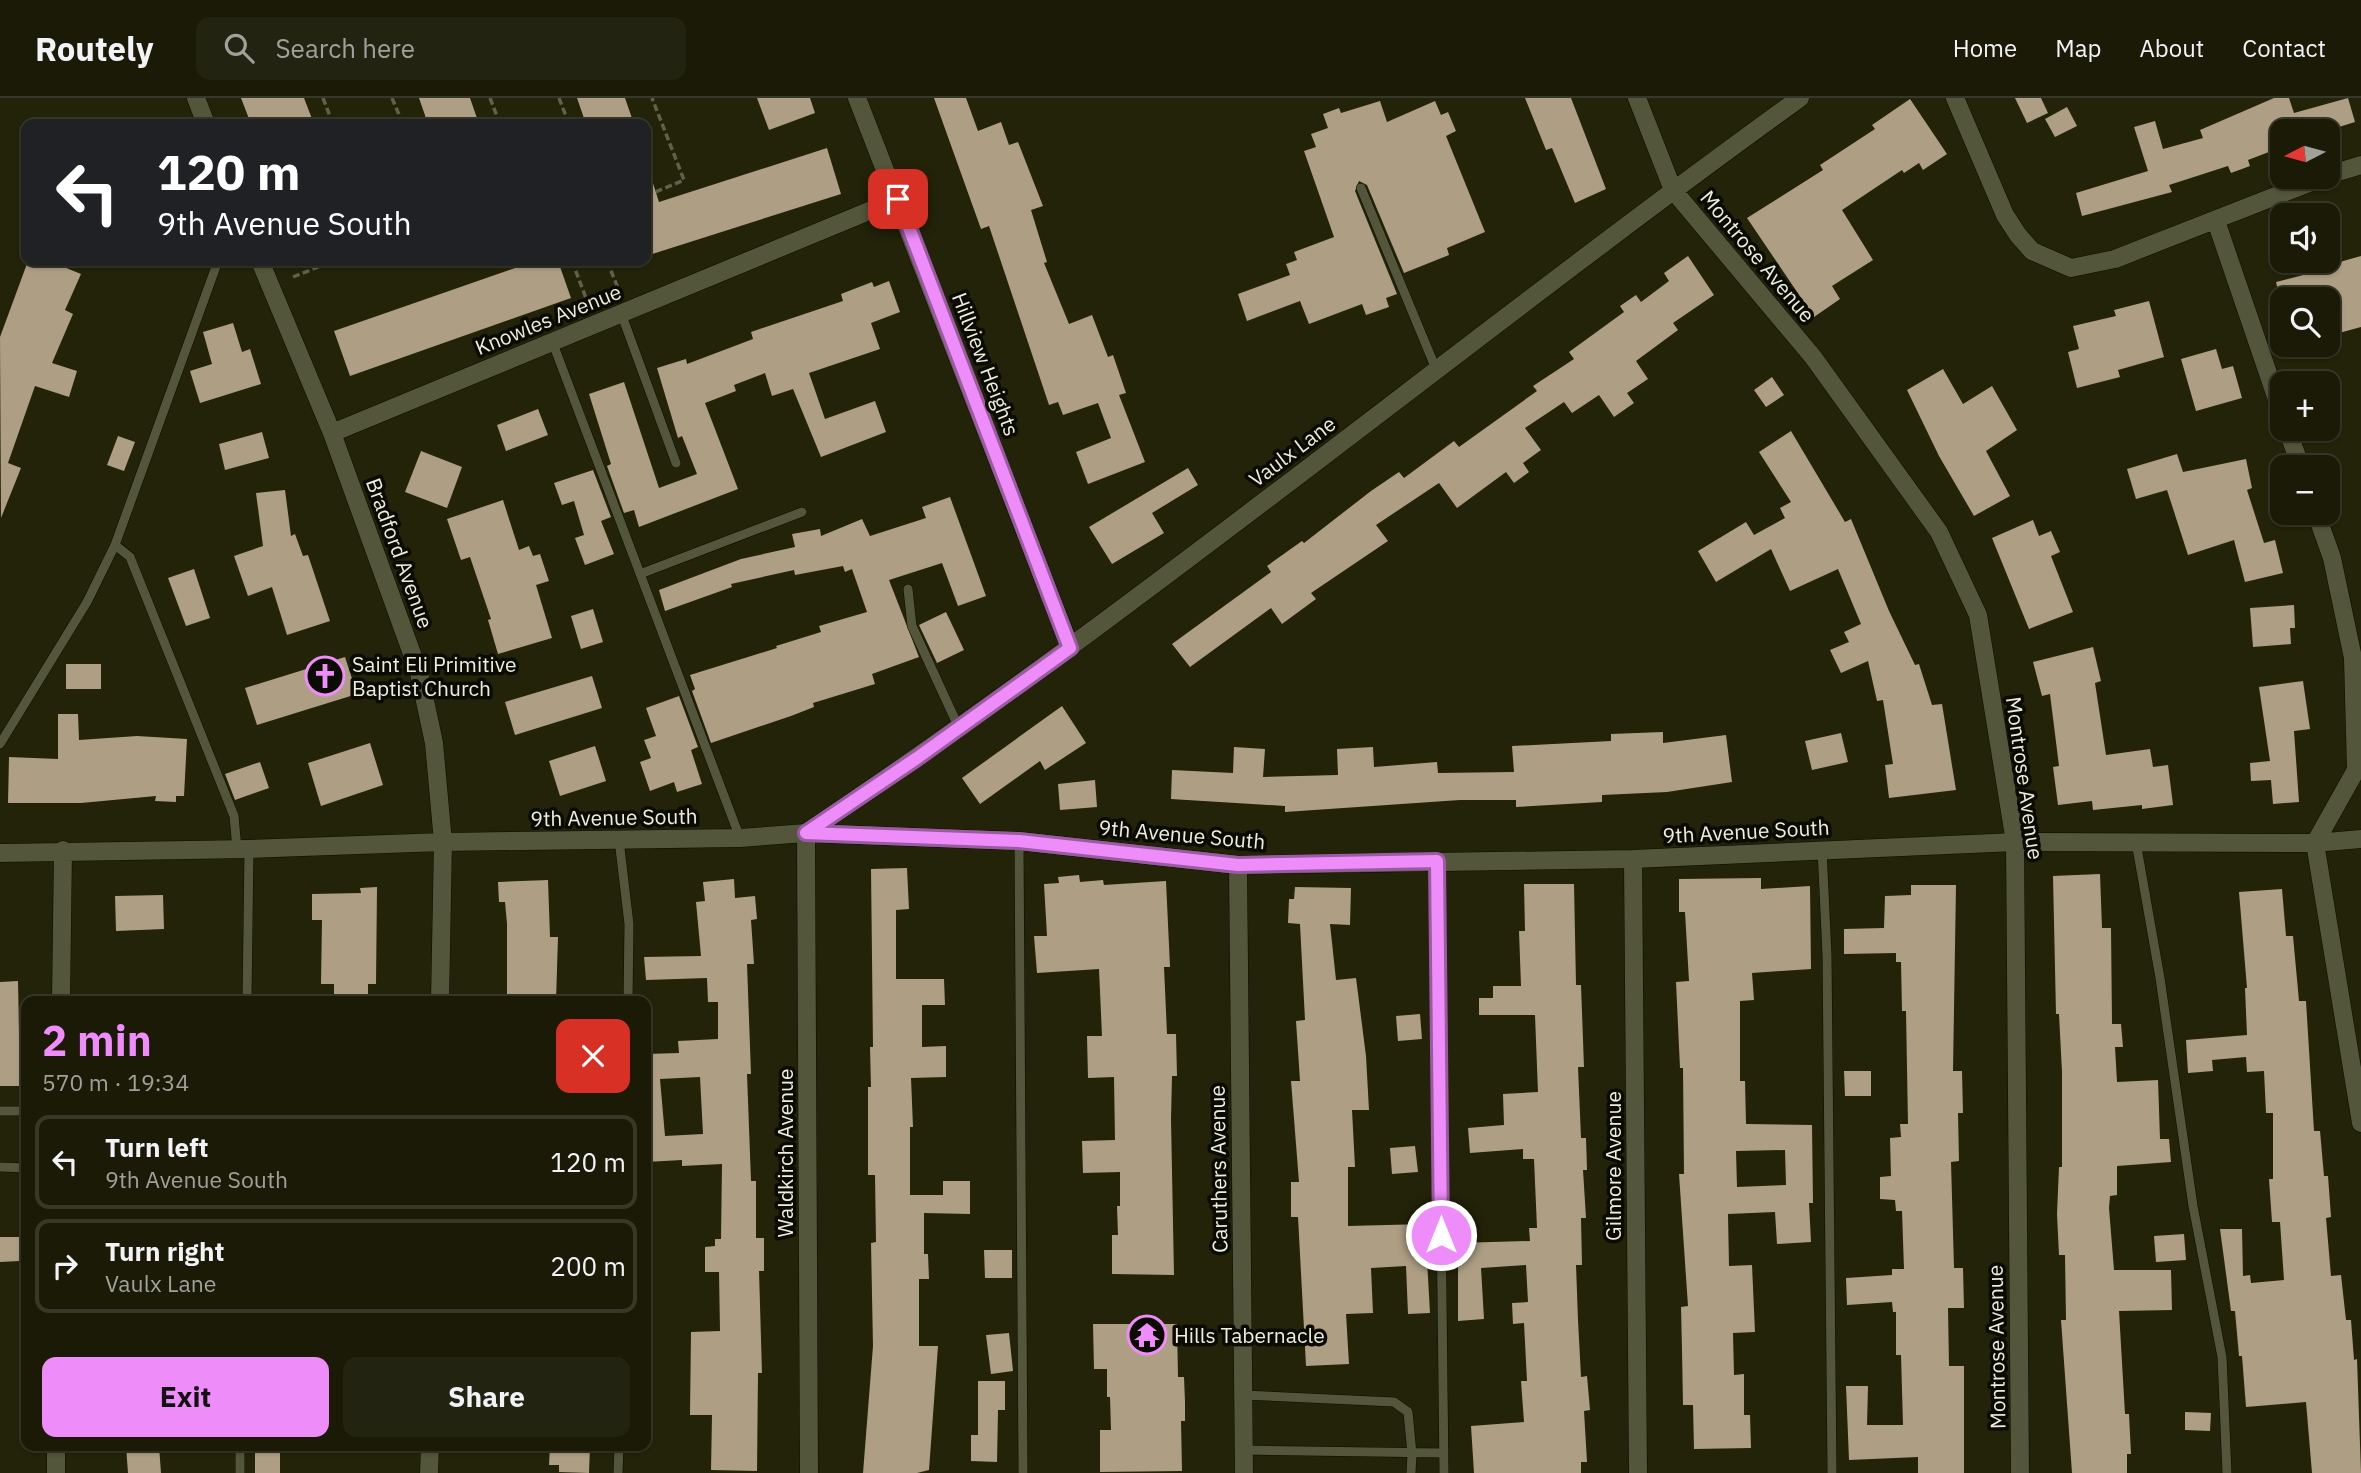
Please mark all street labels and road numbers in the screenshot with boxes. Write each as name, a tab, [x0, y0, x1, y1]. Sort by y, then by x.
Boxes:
street label: Montrose Avenue	[1694, 184, 1822, 328]
street label: Knowles Avenue	[471, 277, 625, 361]
street label: Hillview Heights	[946, 288, 1026, 440]
street label: Vaulx Lane	[1243, 409, 1341, 493]
street label: Bradford Avenue	[360, 474, 440, 632]
street label: Montrose Avenue	[2000, 695, 2050, 861]
street label: 9th Avenue South	[530, 802, 698, 832]
street label: 9th Avenue South	[1098, 813, 1266, 855]
street label: 9th Avenue South	[1662, 813, 1830, 849]
street label: Waldkirch Avenue	[771, 1068, 799, 1238]
street label: Caruthers Avenue	[1203, 1085, 1233, 1253]
street label: Gilmore Avenue	[1599, 1091, 1627, 1241]
street label: Montrose Avenue	[1981, 1265, 2011, 1429]

